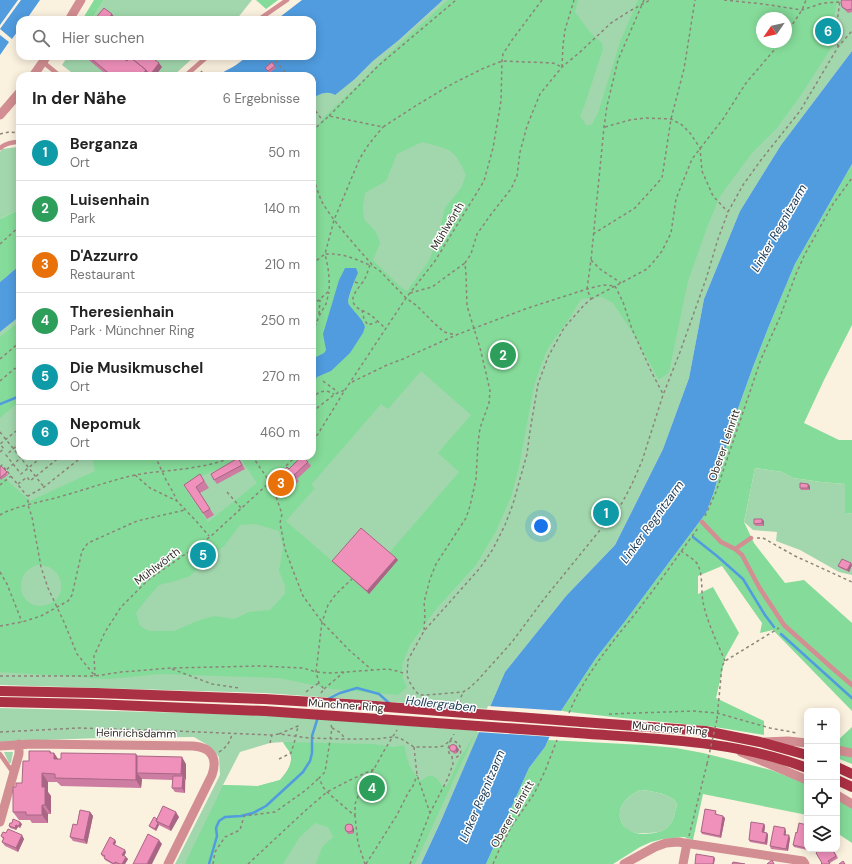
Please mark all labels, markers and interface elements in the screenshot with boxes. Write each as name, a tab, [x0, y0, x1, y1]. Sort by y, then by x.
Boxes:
north arrow	[756, 12, 792, 48]
search box	[16, 16, 316, 60]
pin: 6	[815, 16, 841, 46]
icon: search	[30, 27, 52, 49]
text: Hier suchen	[62, 28, 144, 48]
text: In der Nähe	[32, 87, 127, 109]
text: 6 Ergebnisse	[223, 90, 300, 107]
text: Berganza	[70, 134, 138, 154]
text: 1	[43, 144, 47, 161]
text: 50 m	[268, 144, 300, 161]
text: Ort	[70, 154, 90, 171]
water label: Linker Regnitzarm	[747, 181, 811, 275]
text: Luisenhain	[70, 190, 149, 210]
street label: Mühlwörth	[427, 199, 467, 253]
text: 2	[41, 200, 49, 217]
text: 140 m	[264, 200, 300, 217]
text: Park	[70, 210, 96, 227]
text: D'Azzurro	[70, 246, 138, 266]
text: 3	[41, 256, 49, 273]
text: 210 m	[265, 256, 300, 273]
text: Restaurant	[70, 266, 135, 283]
text: Theresienhain	[70, 302, 174, 322]
text: 4	[41, 312, 49, 329]
text: 250 m	[261, 312, 300, 329]
text: Park · Münchner Ring	[70, 322, 195, 339]
pin: 2	[490, 340, 516, 370]
text: Die Musikmuschel	[70, 358, 203, 378]
text: 5	[41, 368, 49, 385]
text: 270 m	[262, 368, 300, 385]
text: Ort	[70, 378, 90, 395]
street label: Oberer Leinritt	[705, 407, 743, 483]
text: Nepomuk	[70, 414, 141, 434]
text: 6	[41, 424, 49, 441]
text: 460 m	[260, 424, 300, 441]
text: Ort	[70, 434, 90, 451]
pin: 3	[268, 468, 294, 498]
water label: Linker Regnitzarm	[617, 477, 688, 567]
pin: 1	[593, 498, 619, 528]
your location	[531, 516, 551, 536]
pin: 5	[190, 540, 216, 570]
street label: Mühlwörth	[131, 544, 183, 588]
water label: Hollergraben	[405, 692, 477, 716]
street label: Münchner Ring	[308, 695, 384, 715]
map controls	[804, 708, 840, 852]
button: +	[804, 708, 840, 744]
street label: Münchner Ring	[632, 718, 708, 738]
street label: Heinrichsdamm	[96, 725, 176, 741]
button: −	[804, 744, 840, 780]
water label: Linker Regnitzarm	[455, 747, 509, 845]
pin: 4	[359, 773, 385, 803]
street label: Oberer Leinritt	[487, 778, 537, 850]
button: locate	[804, 780, 840, 816]
button: layers	[804, 816, 840, 852]

